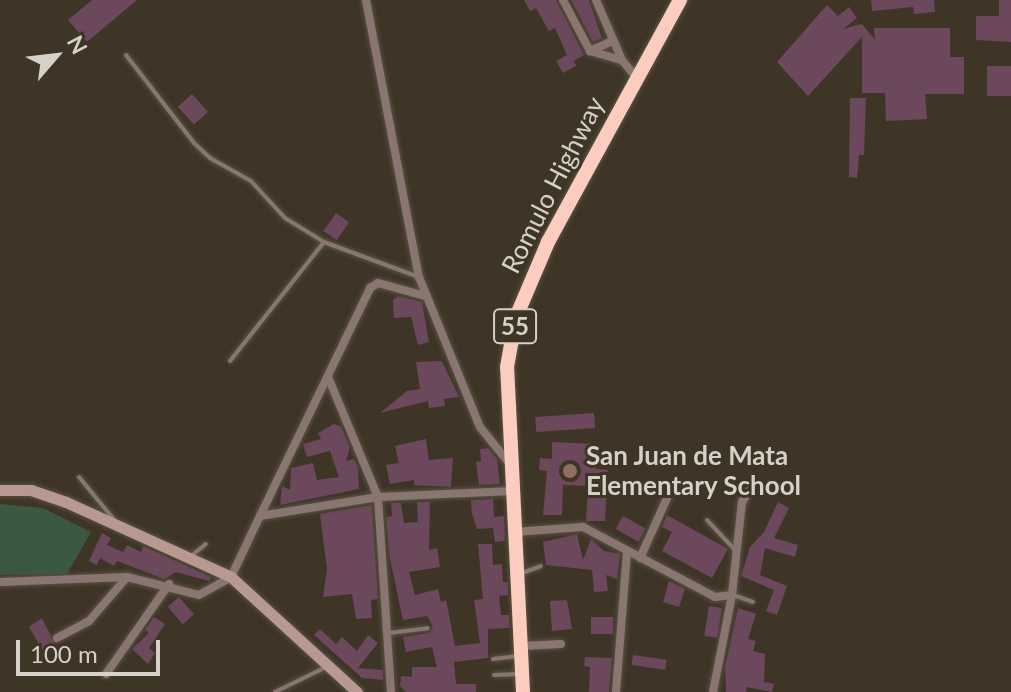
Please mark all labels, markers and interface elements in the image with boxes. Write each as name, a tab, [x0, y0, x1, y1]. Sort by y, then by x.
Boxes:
north arrow	[16, 16, 96, 96]
text: N	[62, 31, 94, 58]
street label: Romulo Highway	[495, 92, 611, 278]
road number: 55	[493, 306, 537, 346]
place label: San Juan de Mata Elementary School	[586, 440, 802, 502]
marker: San Juan de Mata Elementary School	[561, 462, 579, 480]
scale bar	[20, 624, 164, 674]
text: 100 m	[30, 639, 98, 668]

